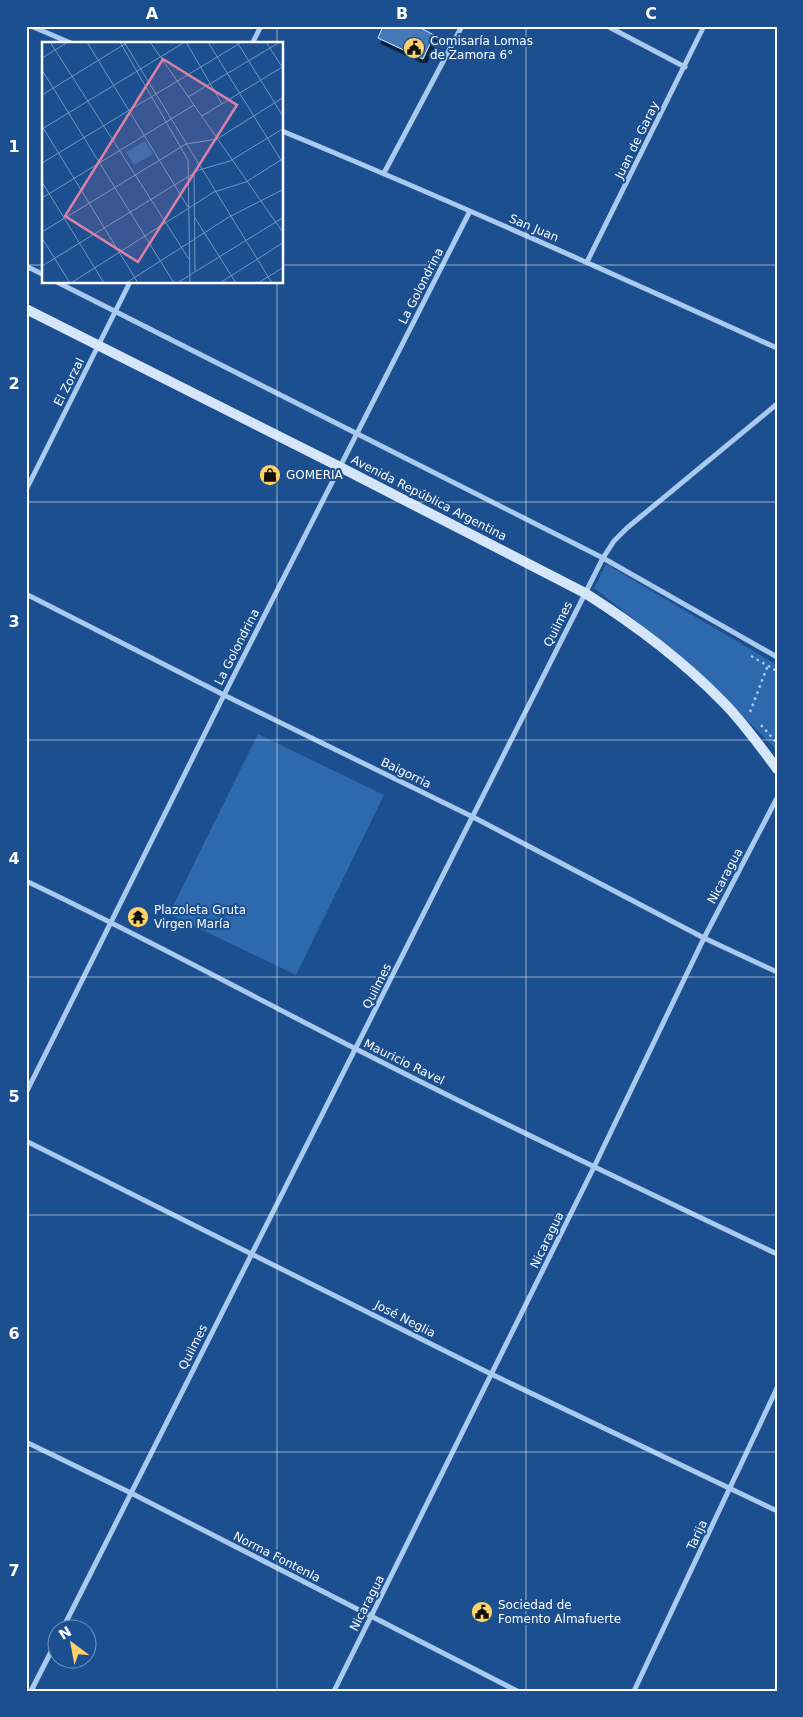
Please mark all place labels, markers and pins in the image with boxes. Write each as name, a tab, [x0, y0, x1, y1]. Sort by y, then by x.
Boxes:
place label: Comisaría Lomas de Zamora 6°	[430, 34, 533, 62]
public building icon: Comisaría Lomas de Zamora 6°	[402, 36, 426, 60]
shop icon: GOMERIA	[258, 463, 282, 487]
place label: GOMERIA	[286, 468, 344, 482]
place label: Plazoleta Gruta Virgen María	[154, 903, 246, 931]
temple icon: Plazoleta Gruta Virgen María	[126, 905, 150, 929]
place label: Sociedad de Fomento Almafuerte	[498, 1598, 621, 1626]
public building icon: Sociedad de Fomento Almafuerte	[470, 1600, 494, 1624]

